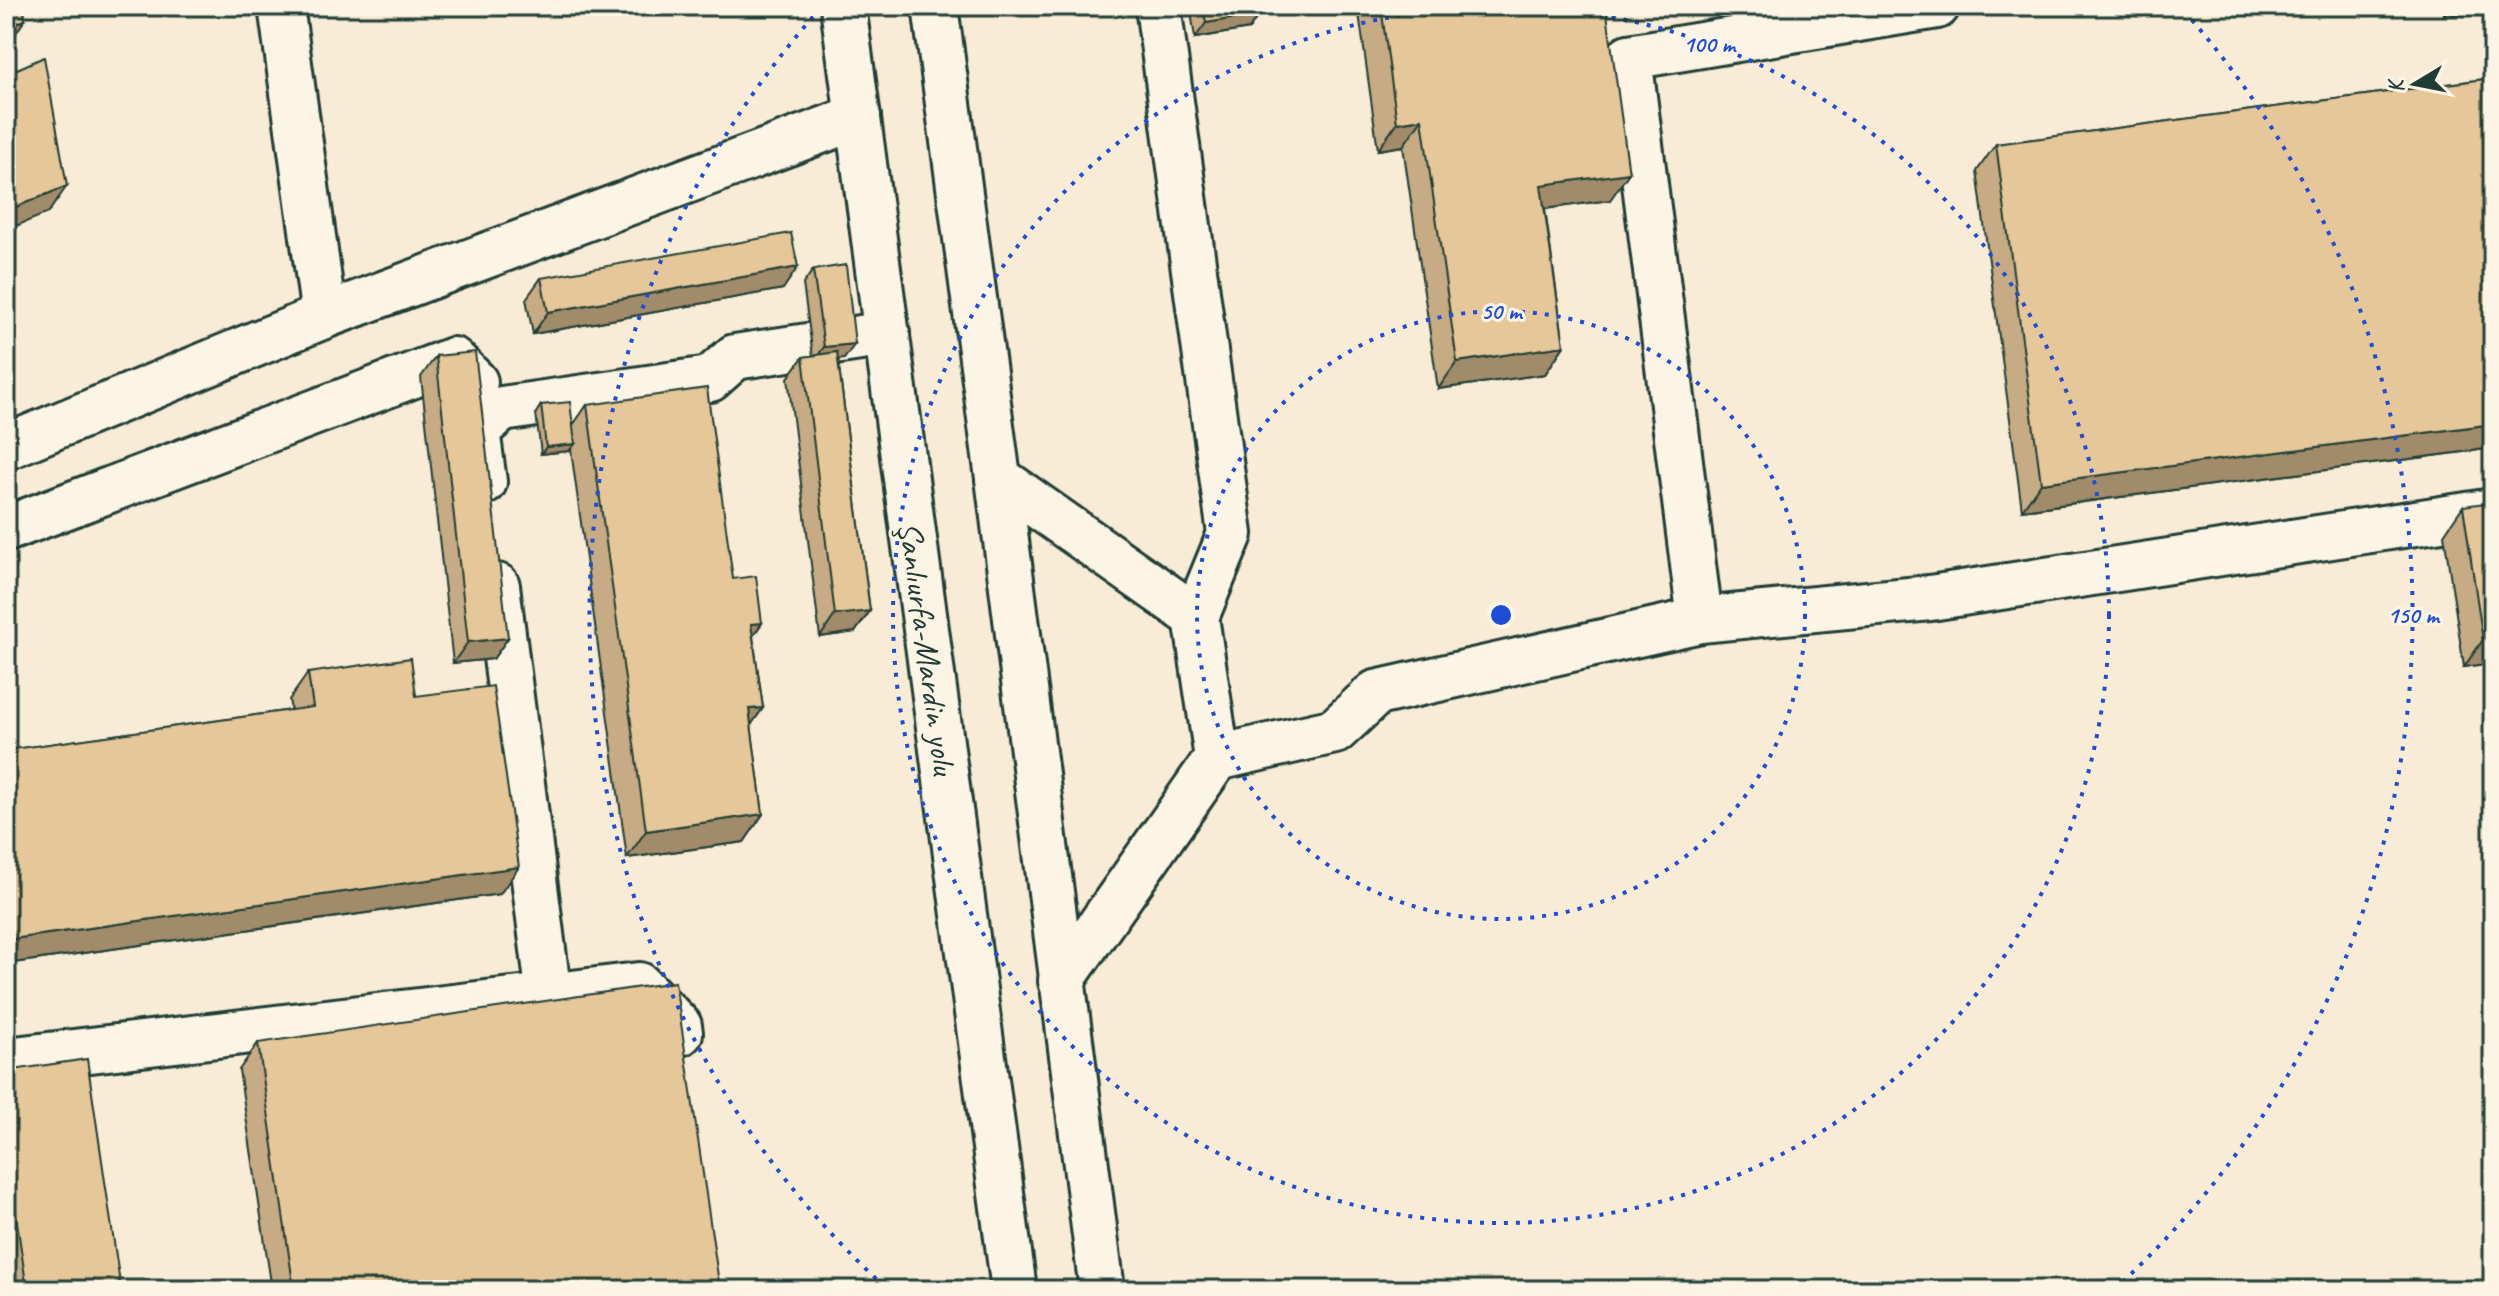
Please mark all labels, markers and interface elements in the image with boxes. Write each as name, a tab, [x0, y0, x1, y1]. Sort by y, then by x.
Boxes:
text: 100 m	[1683, 29, 1737, 59]
north arrow	[2375, 44, 2455, 124]
text: K	[2381, 75, 2411, 95]
text: 50 m	[1481, 296, 1524, 326]
street label: Şanlıurfa-Mardin yolu	[888, 519, 967, 780]
text: 150 m	[2387, 600, 2441, 630]
centre of rings	[1487, 601, 1515, 629]

